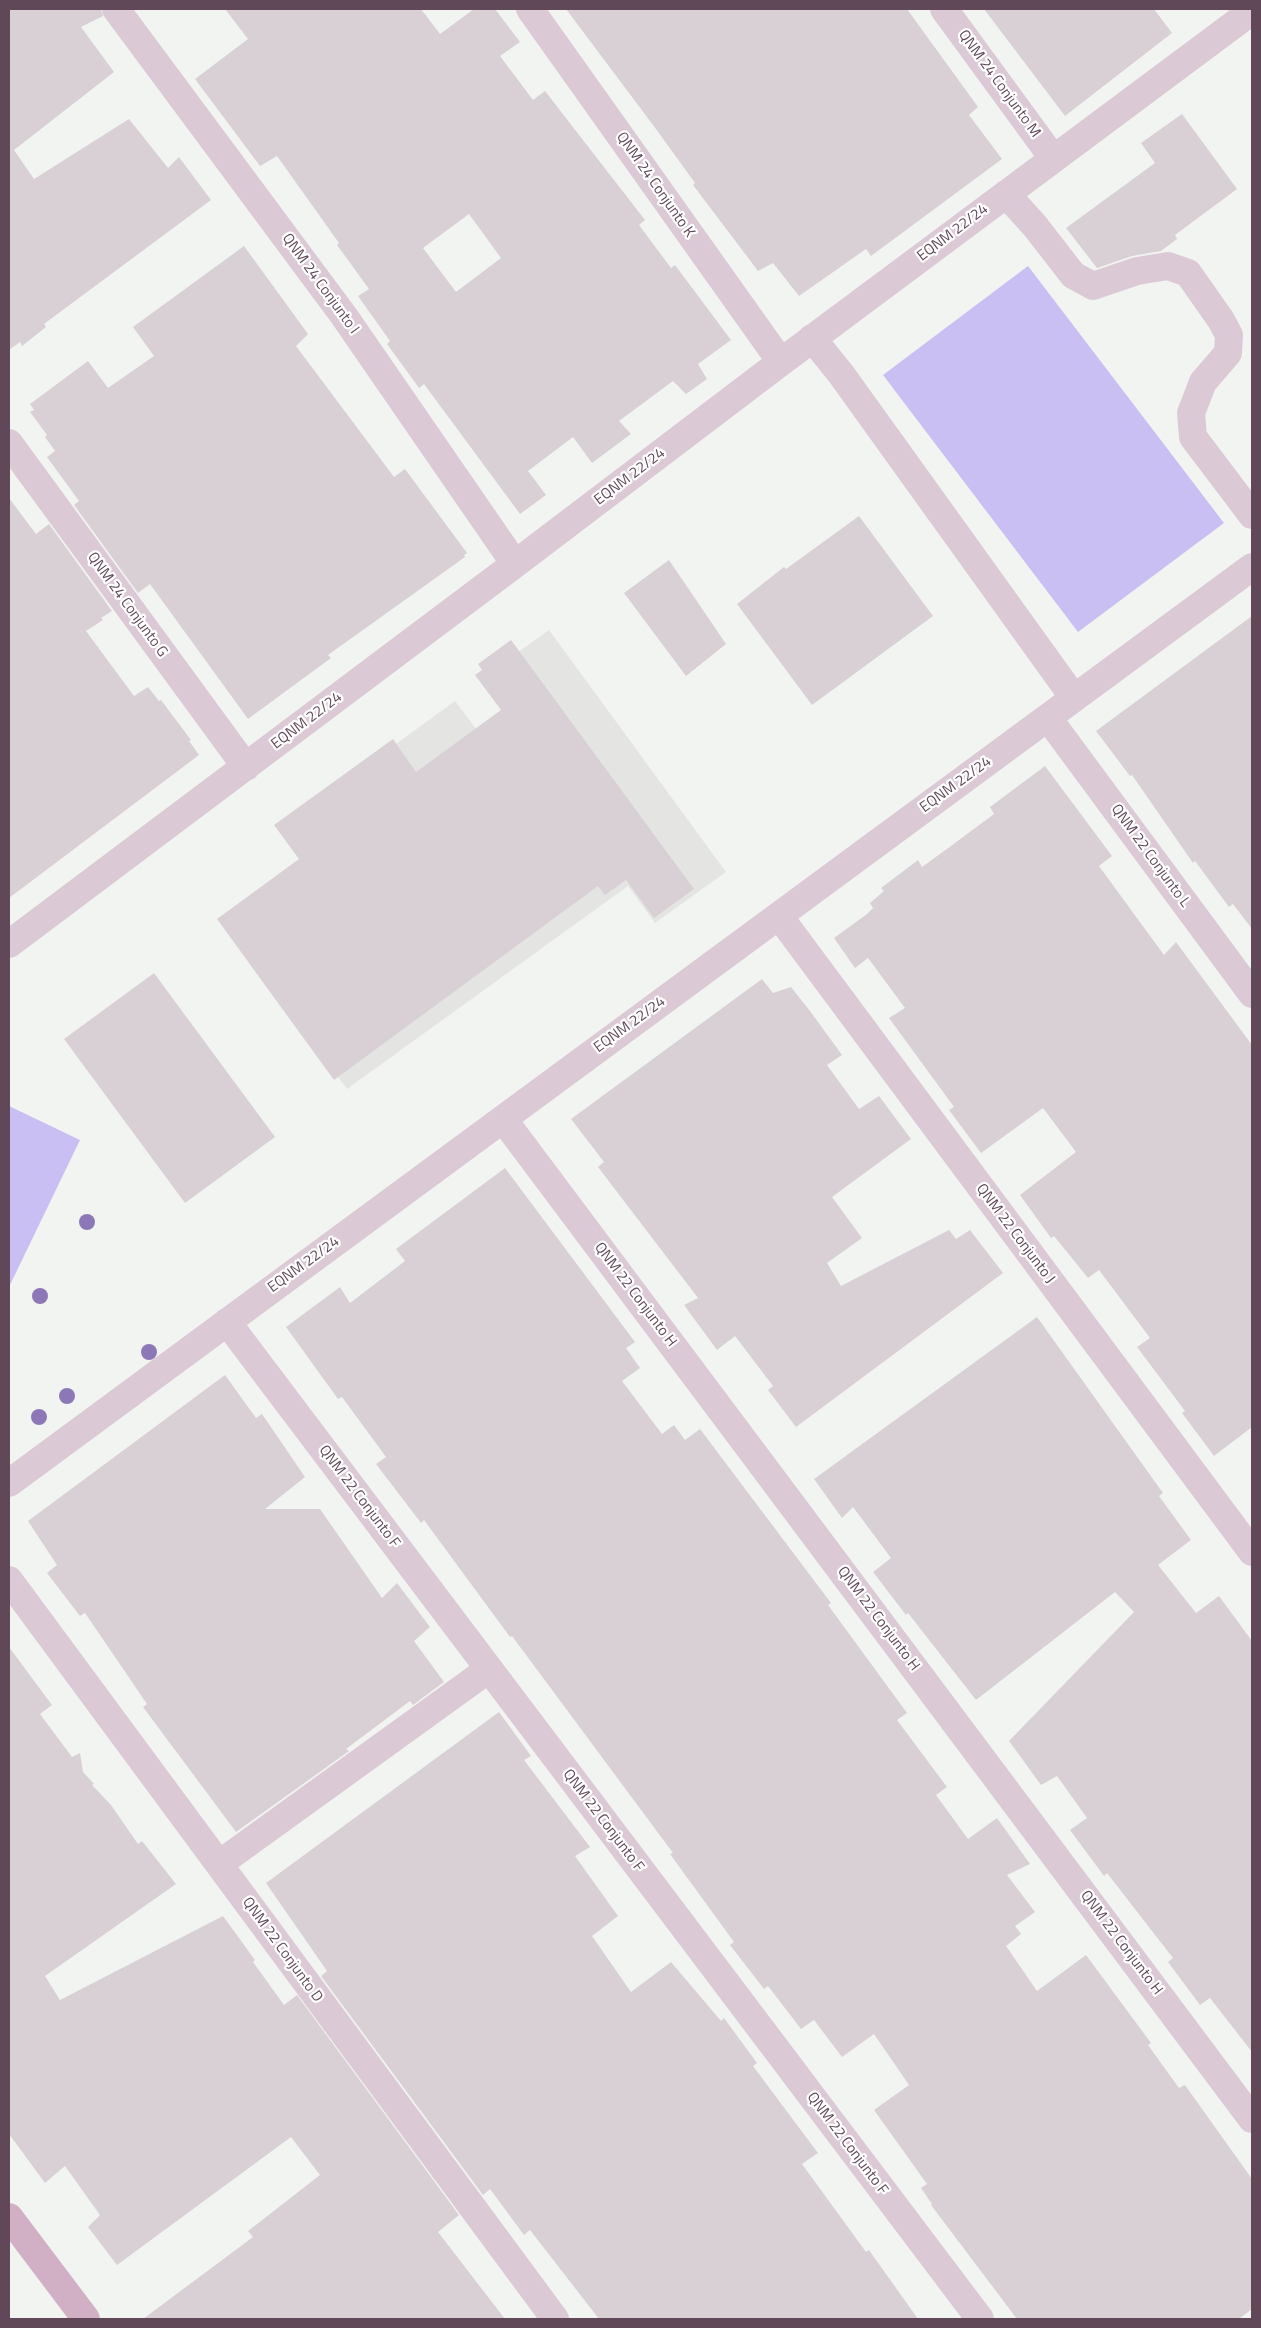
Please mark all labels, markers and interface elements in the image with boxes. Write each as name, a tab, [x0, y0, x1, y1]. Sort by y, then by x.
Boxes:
street label: QNM 24 Conjunto M	[954, 27, 1044, 141]
street label: QNM 24 Conjunto K	[612, 129, 698, 241]
street label: EQNM 22/24	[914, 201, 992, 265]
street label: QNM 24 Conjunto I	[278, 230, 362, 338]
street label: EQNM 22/24	[591, 445, 669, 509]
street label: QNM 24 Conjunto G	[83, 549, 171, 661]
street label: EQNM 22/24	[268, 689, 346, 753]
street label: EQNM 22/24	[917, 753, 995, 817]
street label: QNM 22 Conjunto L	[1107, 801, 1193, 911]
street label: EQNM 22/24	[591, 993, 669, 1057]
street label: QNM 22 Conjunto J	[972, 1181, 1058, 1287]
street label: EQNM 22/24	[265, 1233, 343, 1297]
street label: QNM 22 Conjunto H	[590, 1239, 680, 1351]
street label: QNM 22 Conjunto F	[315, 1442, 403, 1552]
street label: QNM 22 Conjunto H	[833, 1563, 923, 1675]
street label: QNM 22 Conjunto F	[559, 1766, 647, 1876]
street label: QNM 22 Conjunto H	[1076, 1887, 1166, 1999]
street label: QNM 22 Conjunto D	[238, 1894, 326, 2006]
street label: QNM 22 Conjunto F	[803, 2089, 891, 2199]

